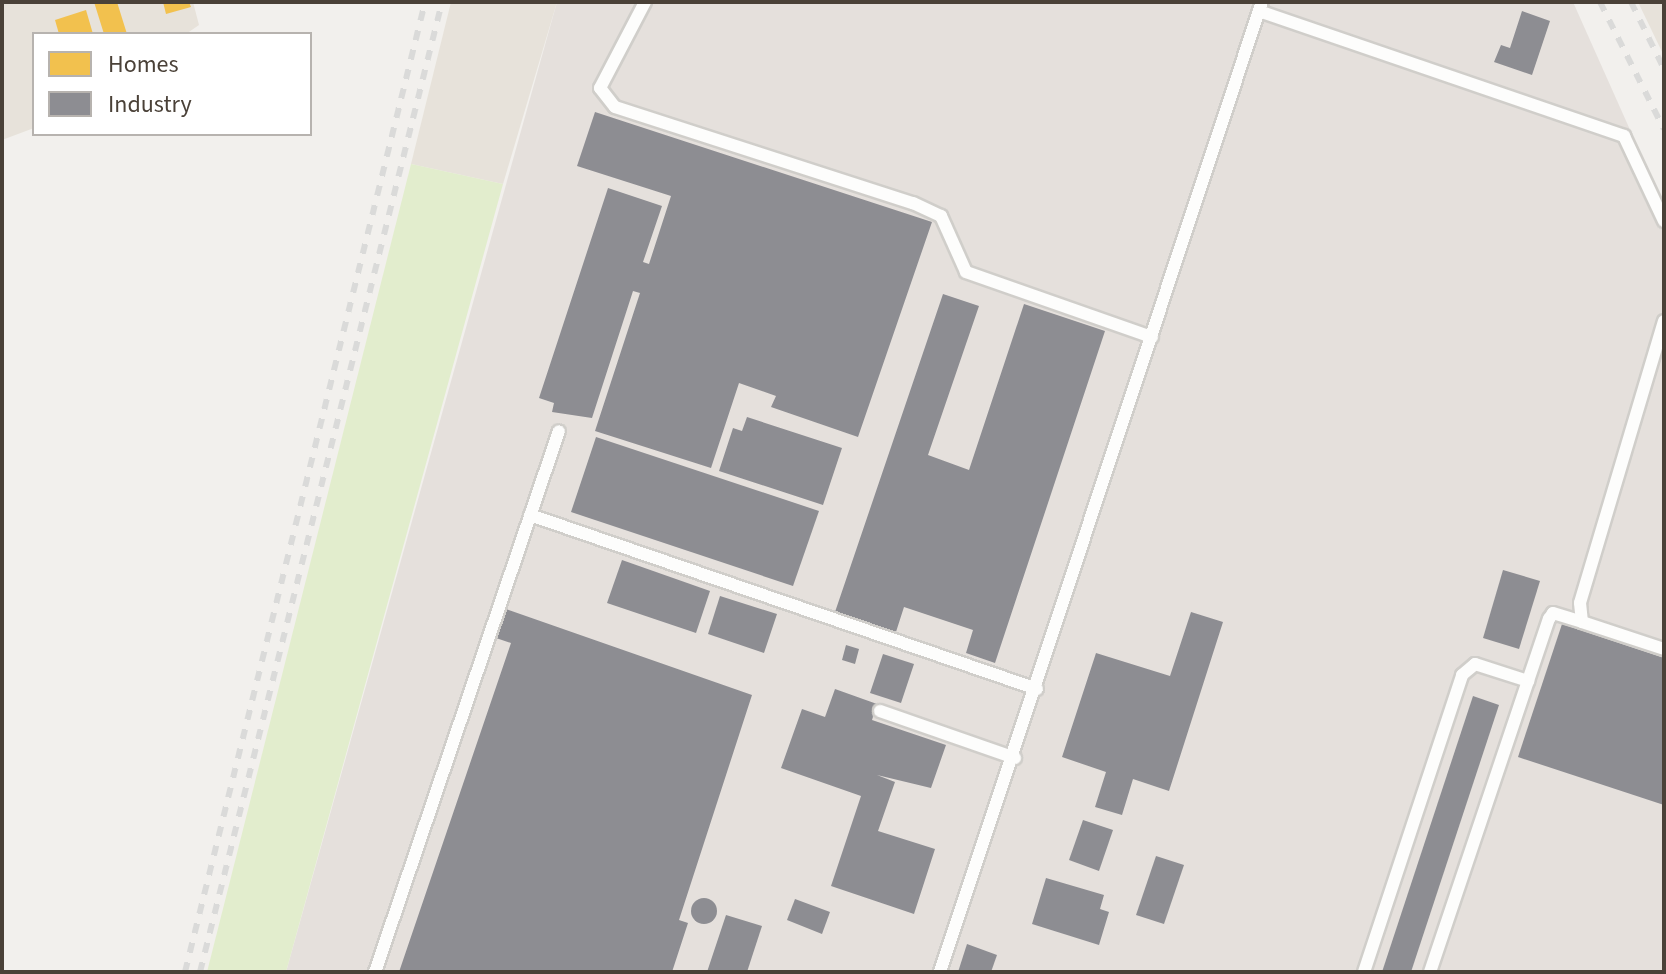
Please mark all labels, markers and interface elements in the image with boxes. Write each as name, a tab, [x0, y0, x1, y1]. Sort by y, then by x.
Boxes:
legend	[32, 32, 312, 136]
text: Homes	[108, 47, 179, 82]
text: Industry	[108, 87, 192, 122]

